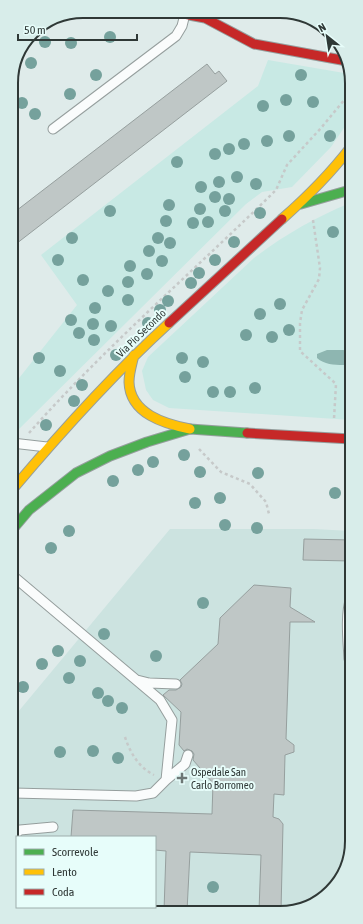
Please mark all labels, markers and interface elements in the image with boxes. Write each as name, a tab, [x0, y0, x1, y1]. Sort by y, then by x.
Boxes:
scale bar	[18, 16, 137, 42]
north arrow	[307, 16, 347, 56]
text: N	[316, 21, 328, 34]
text: 50 m	[24, 23, 46, 37]
street label: Via Pio Secondo	[114, 307, 168, 359]
place label: Ospedale San Carlo Borromeo	[191, 766, 254, 791]
marker: Ospedale San Carlo Borromeo	[176, 772, 188, 784]
legend	[16, 836, 156, 908]
text: Scorrevole	[52, 845, 99, 859]
text: Lento	[52, 865, 77, 879]
text: Coda	[52, 885, 74, 899]

